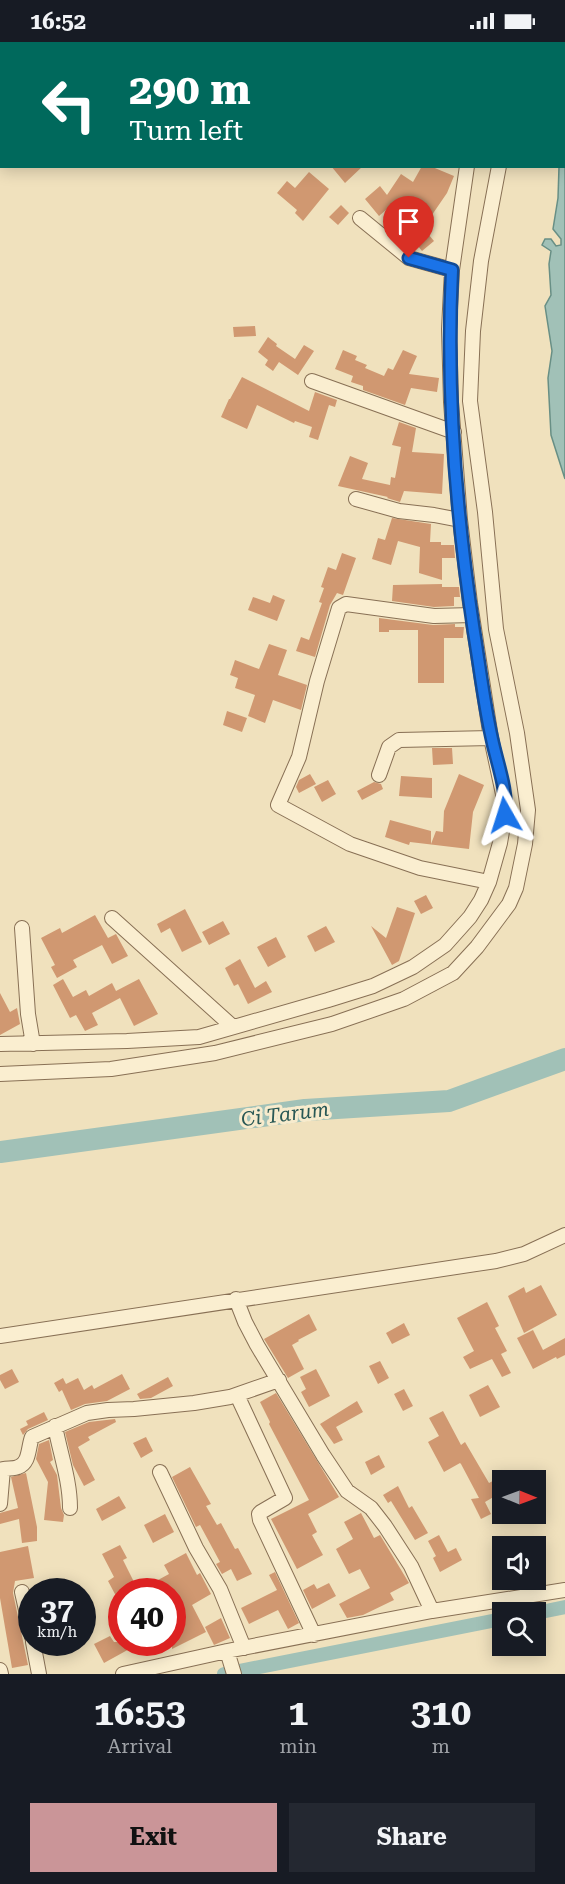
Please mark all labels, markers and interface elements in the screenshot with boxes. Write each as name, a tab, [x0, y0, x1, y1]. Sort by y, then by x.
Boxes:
text: 16:52	[30, 9, 86, 34]
text: 290 m	[129, 65, 251, 114]
icon: left	[30, 66, 108, 144]
text: Turn left	[129, 115, 243, 147]
pin	[383, 196, 434, 258]
icon: arrive	[392, 205, 425, 238]
position arrow	[473, 783, 537, 847]
water label: Ci Tarum	[240, 1097, 330, 1131]
north arrow	[492, 1470, 546, 1524]
map controls	[492, 1470, 546, 1656]
button: sound	[492, 1536, 546, 1590]
speed limit sign: 40	[108, 1578, 186, 1656]
text: 37	[40, 1592, 74, 1627]
button: search	[492, 1602, 546, 1656]
text: km/h	[37, 1623, 77, 1641]
text: 16:53	[94, 1692, 186, 1734]
text: 1	[288, 1692, 308, 1734]
text: 310	[411, 1692, 471, 1734]
text: Arrival	[107, 1734, 172, 1758]
text: min	[279, 1734, 317, 1758]
text: m	[432, 1734, 450, 1758]
button: Exit	[30, 1803, 277, 1872]
button: Share	[289, 1803, 535, 1872]

